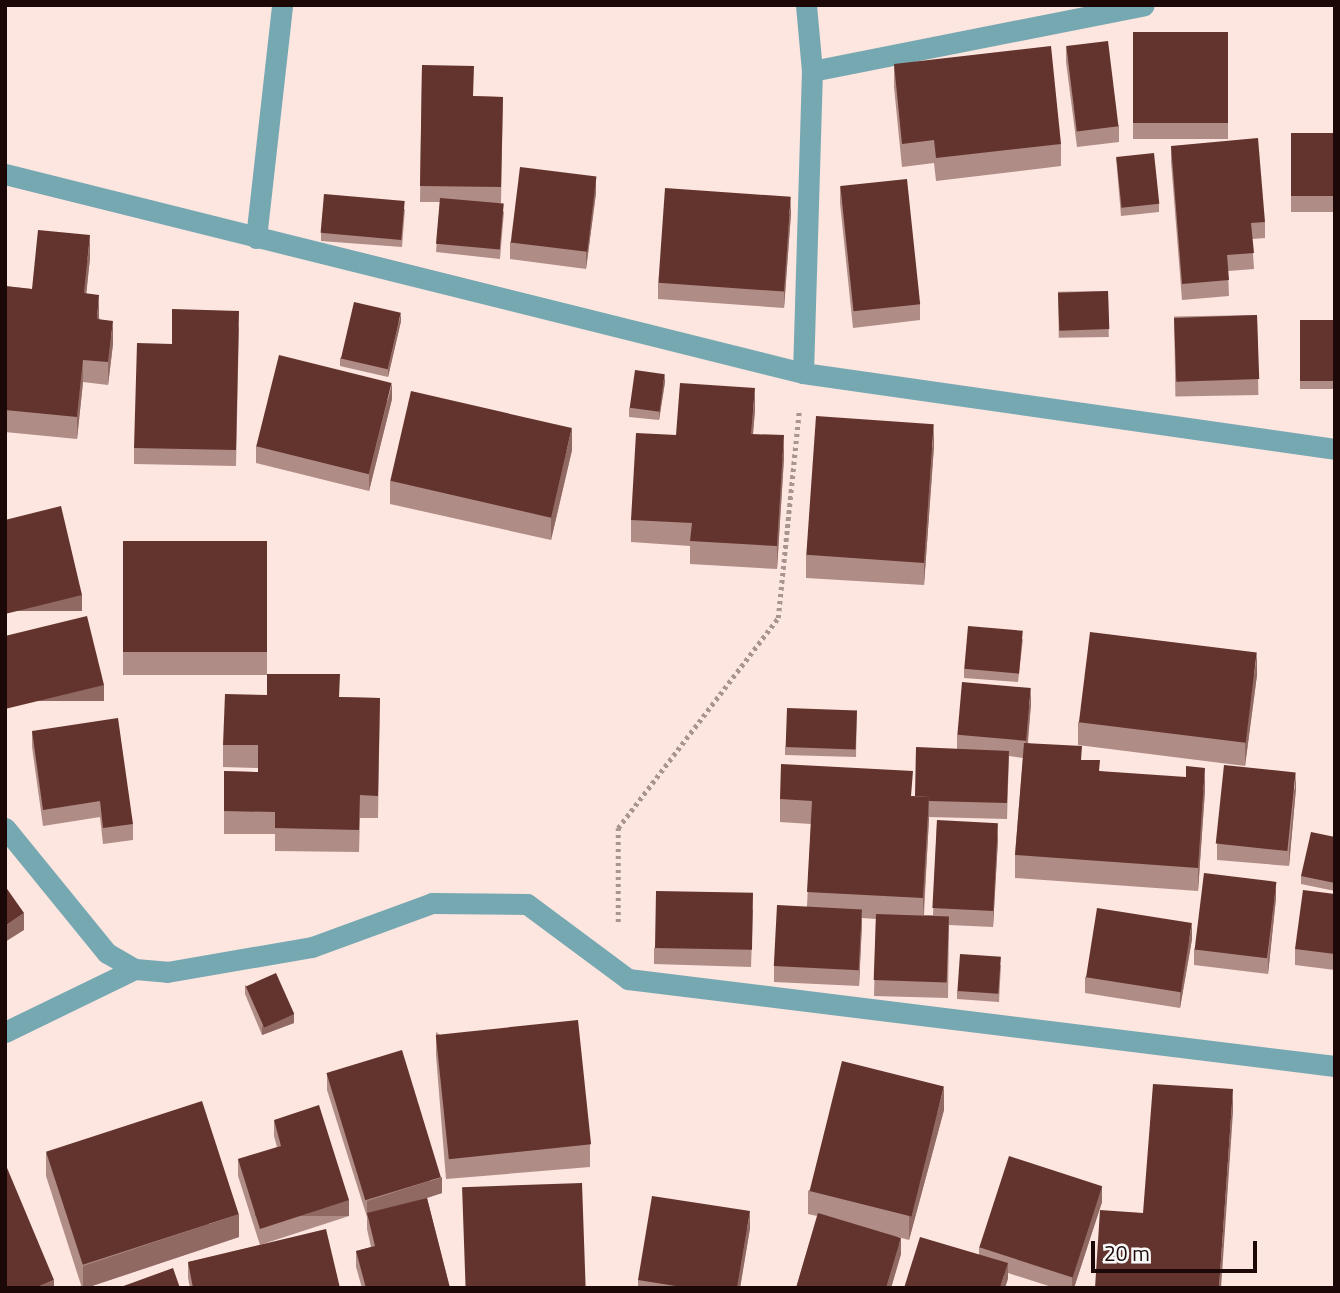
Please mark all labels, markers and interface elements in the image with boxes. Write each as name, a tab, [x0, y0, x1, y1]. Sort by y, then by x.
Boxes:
scale bar	[1095, 1226, 1261, 1270]
text: 20 m	[1104, 1237, 1150, 1269]

